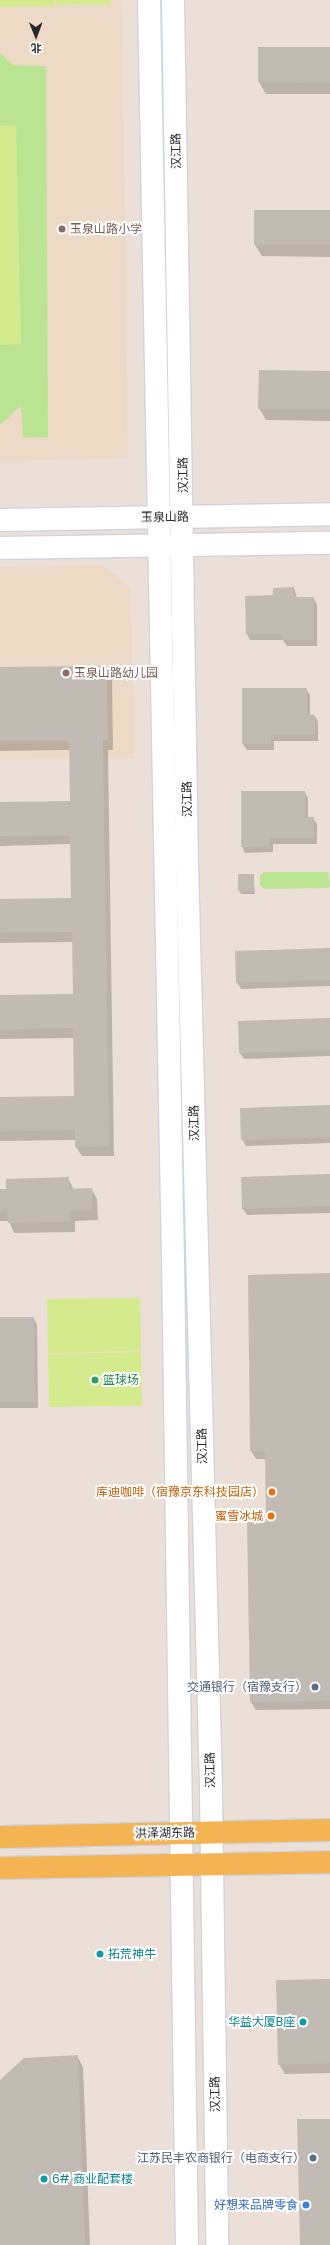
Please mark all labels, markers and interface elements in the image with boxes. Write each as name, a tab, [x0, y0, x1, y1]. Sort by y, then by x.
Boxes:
north arrow	[16, 16, 56, 56]
text: 北	[31, 40, 42, 56]
street label: 汉江路	[168, 133, 184, 169]
place label: 玉泉山路小学	[70, 222, 142, 236]
marker: 玉泉山路小学	[57, 224, 67, 234]
street label: 汉江路	[175, 457, 191, 493]
street label: 玉泉山路	[141, 509, 189, 525]
place label: 玉泉山路幼儿园	[74, 666, 158, 680]
marker: 玉泉山路幼儿园	[61, 668, 71, 678]
street label: 汉江路	[179, 781, 195, 817]
street label: 汉江路	[186, 1105, 202, 1141]
place label: 篮球场	[103, 1373, 139, 1387]
marker: 篮球场	[90, 1375, 100, 1385]
street label: 汉江路	[194, 1428, 210, 1464]
place label: 库迪咖啡（宿豫京东科技园店）	[96, 1485, 264, 1499]
marker: 库迪咖啡（宿豫京东科技园店）	[267, 1487, 277, 1497]
place label: 蜜雪冰城	[215, 1509, 263, 1523]
marker: 蜜雪冰城	[266, 1511, 276, 1521]
place label: 交通银行（宿豫支行）	[187, 1680, 307, 1694]
marker: 交通银行（宿豫支行）	[310, 1682, 320, 1692]
street label: 汉江路	[202, 1752, 218, 1788]
street label: 洪泽湖东路	[135, 1825, 195, 1841]
place label: 拓荒神牛	[108, 1947, 156, 1961]
marker: 拓荒神牛	[95, 1949, 105, 1959]
place label: 华益大厦B座	[228, 2015, 295, 2029]
marker: 华益大厦B座	[298, 2017, 308, 2027]
street label: 汉江路	[207, 2076, 223, 2112]
place label: 江苏民丰农商银行（电商支行）	[137, 2151, 305, 2165]
marker: 江苏民丰农商银行（电商支行）	[308, 2153, 318, 2163]
place label: 6# 商业配套楼	[52, 2172, 133, 2186]
marker: 6# 商业配套楼	[39, 2174, 49, 2184]
place label: 好想来品牌零食	[214, 2198, 298, 2212]
marker: 好想来品牌零食	[301, 2200, 311, 2210]

